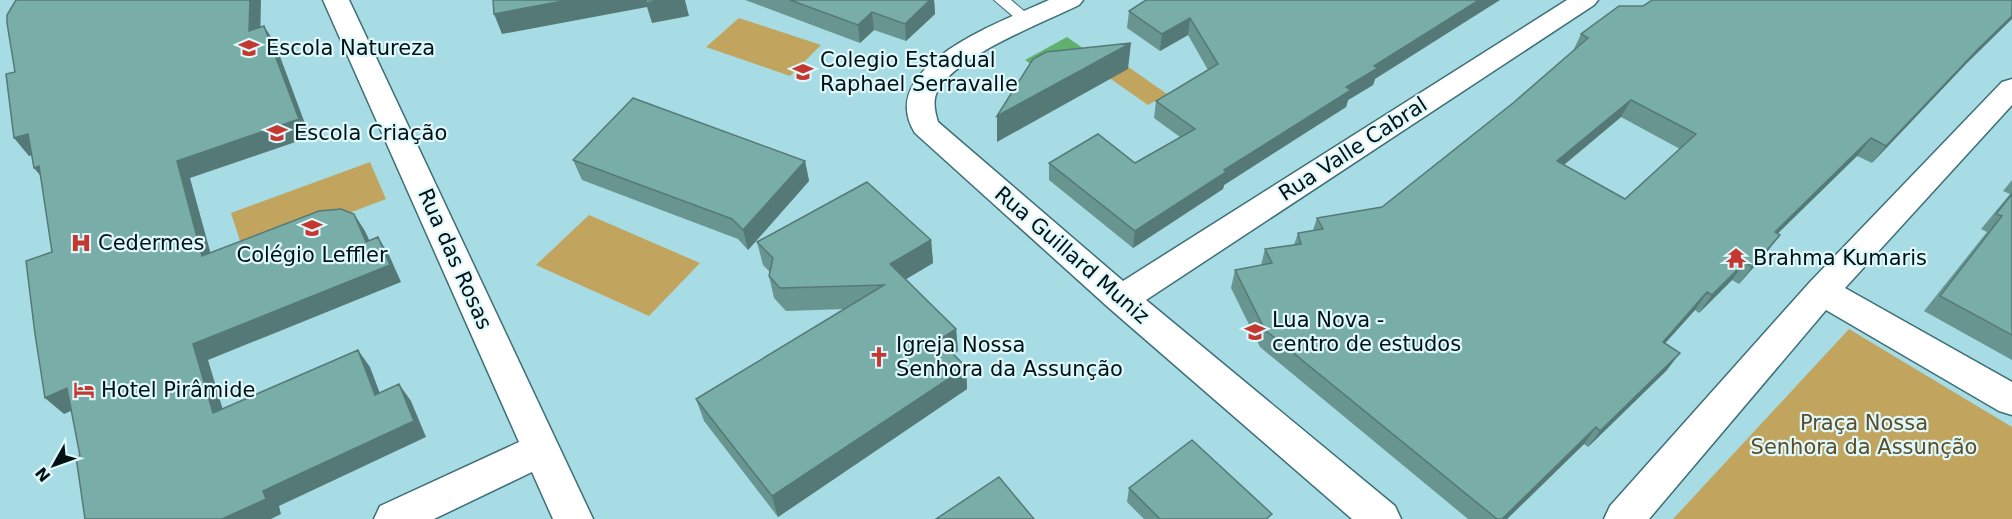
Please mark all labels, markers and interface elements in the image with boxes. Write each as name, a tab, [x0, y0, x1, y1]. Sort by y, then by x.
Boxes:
school or university icon: Escola Natureza	[237, 36, 261, 60]
place label: Escola Natureza	[266, 36, 435, 60]
place label: Colegio Estadual Raphael Serravalle	[820, 48, 1018, 96]
school or university icon: Colegio Estadual Raphael Serravalle	[791, 60, 815, 84]
street label: Rua Valle Cabral	[1275, 92, 1431, 206]
school or university icon: Escola Criação	[265, 121, 289, 145]
place label: Escola Criação	[294, 121, 447, 145]
street label: Rua Guillard Muniz	[990, 182, 1154, 328]
street label: Rua das Rosas	[413, 185, 497, 333]
school or university icon: Colégio Leffler	[300, 216, 324, 240]
hospital icon: Cedermes	[69, 231, 93, 255]
place label: Cedermes	[98, 231, 204, 255]
place label: Colégio Leffler	[236, 243, 388, 267]
temple icon: Brahma Kumaris	[1724, 246, 1748, 270]
place label: Brahma Kumaris	[1753, 246, 1927, 270]
place label: Lua Nova - centro de estudos	[1272, 308, 1461, 356]
school or university icon: Lua Nova - centro de estudos	[1243, 320, 1267, 344]
place label: Igreja Nossa Senhora da Assunção	[896, 333, 1123, 381]
church icon: Igreja Nossa Senhora da Assunção	[867, 345, 891, 369]
hotel icon: Hotel Pirâmide	[72, 378, 96, 402]
place label: Hotel Pirâmide	[101, 378, 255, 402]
park label: Praça Nossa Senhora da Assunção	[1751, 411, 1977, 459]
north arrow	[24, 435, 84, 495]
text: N	[31, 463, 54, 486]

